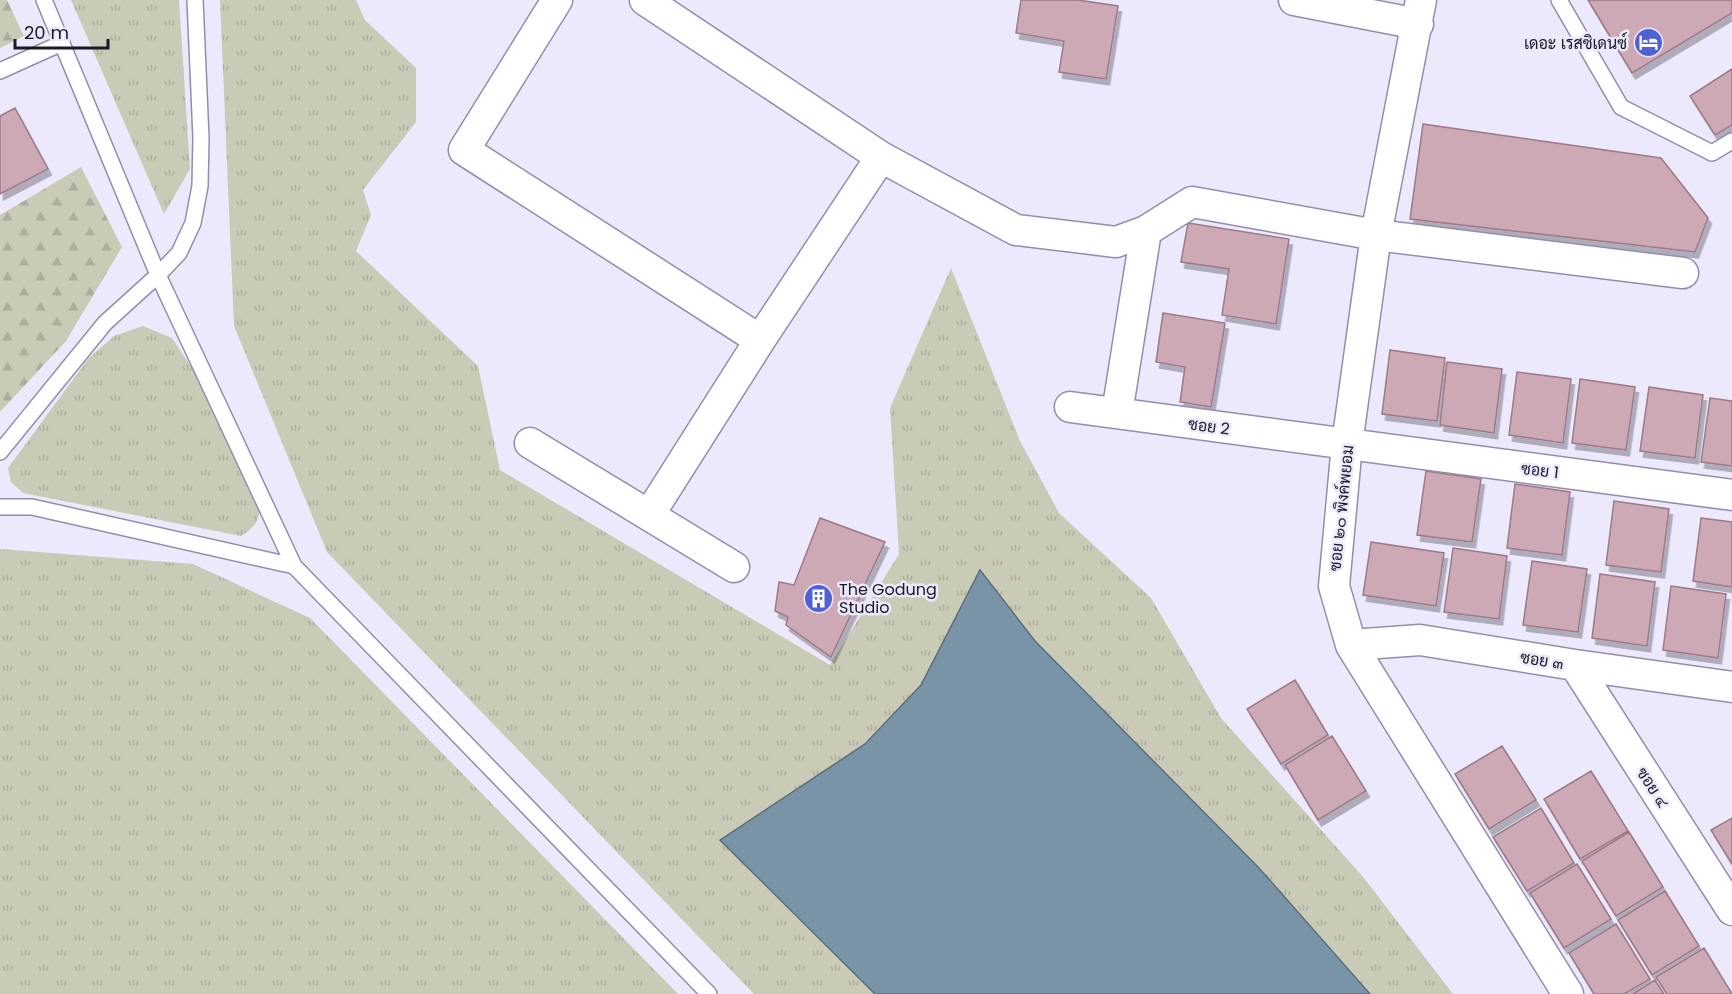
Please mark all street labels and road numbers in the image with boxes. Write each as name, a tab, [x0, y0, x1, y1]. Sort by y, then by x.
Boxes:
street label: ซอย 2	[1187, 412, 1231, 441]
street label: ซอย ๒๐ พิงค์พยอม	[1322, 444, 1360, 572]
street label: ซอย 1	[1520, 457, 1560, 484]
street label: ซอย ๓	[1519, 646, 1565, 675]
street label: ซอย ๔	[1631, 763, 1675, 813]

